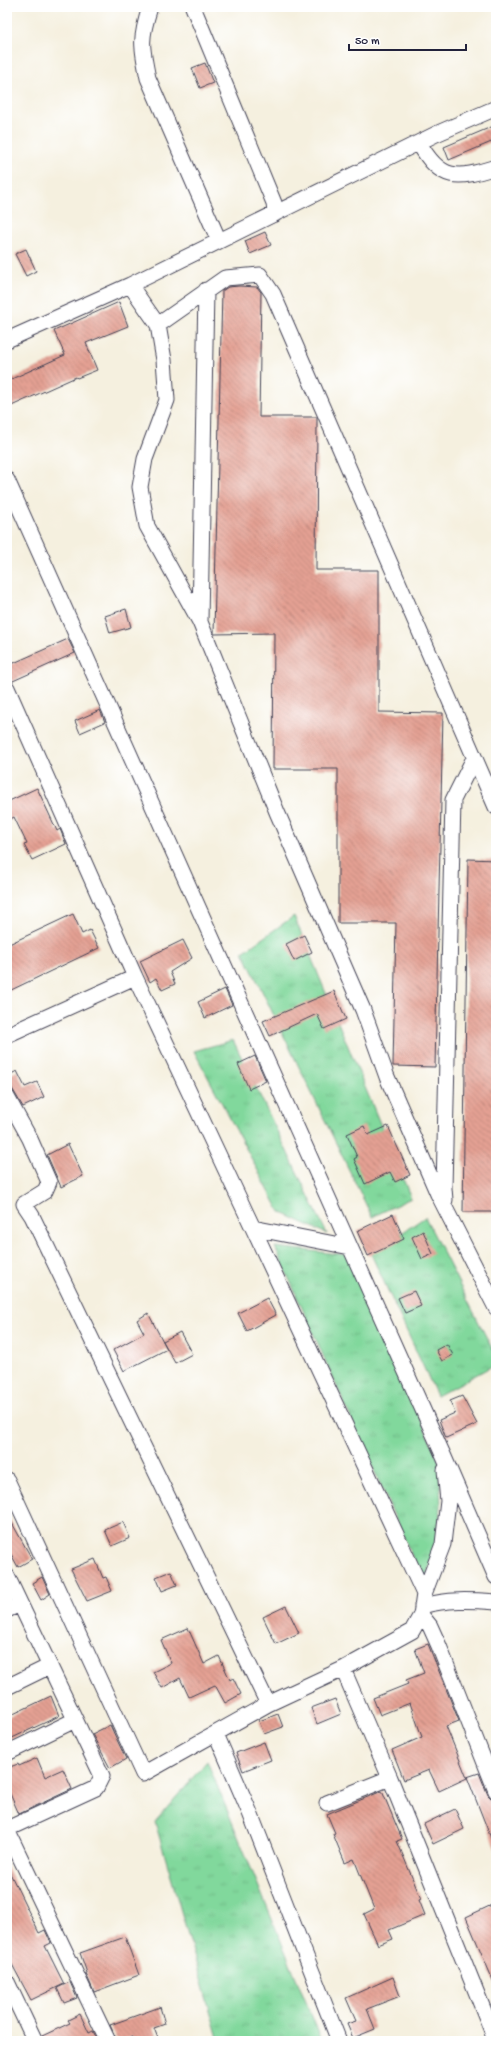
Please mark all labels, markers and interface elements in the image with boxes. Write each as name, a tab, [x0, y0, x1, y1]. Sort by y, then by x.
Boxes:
scale bar	[349, 26, 466, 52]
text: 50 m	[355, 35, 380, 49]

